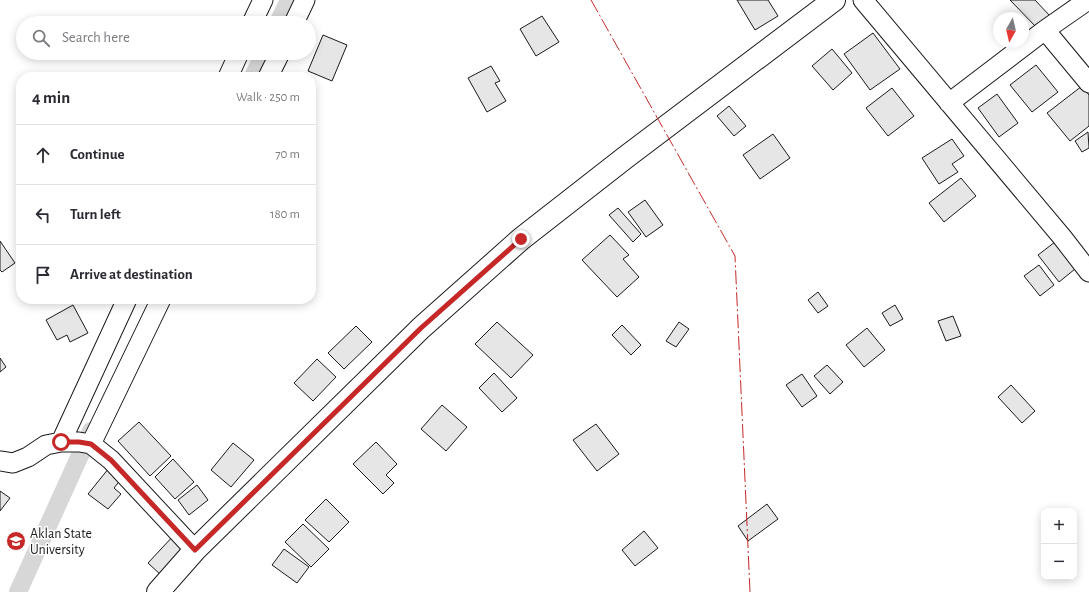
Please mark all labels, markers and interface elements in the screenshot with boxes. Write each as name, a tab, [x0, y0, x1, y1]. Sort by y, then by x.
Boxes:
north arrow	[993, 12, 1029, 48]
search box	[16, 16, 316, 60]
icon: search	[30, 27, 52, 49]
text: Search here	[62, 30, 130, 45]
text: 4 min	[32, 89, 70, 106]
text: Walk · 250 m	[236, 91, 300, 104]
icon: ahead	[32, 144, 54, 166]
text: Continue	[70, 147, 125, 162]
text: 70 m	[275, 148, 300, 161]
icon: left	[32, 204, 54, 226]
text: Turn left	[70, 207, 121, 222]
text: 180 m	[270, 208, 300, 221]
route end	[512, 230, 530, 248]
icon: arrive	[32, 264, 54, 286]
text: Arrive at destination	[70, 267, 193, 282]
route start	[52, 433, 70, 451]
map controls	[1041, 508, 1077, 580]
button: +	[1041, 508, 1077, 544]
place label: Aklan State University	[30, 527, 92, 557]
school or university icon: Aklan State University	[5, 530, 27, 552]
button: −	[1041, 544, 1077, 580]

